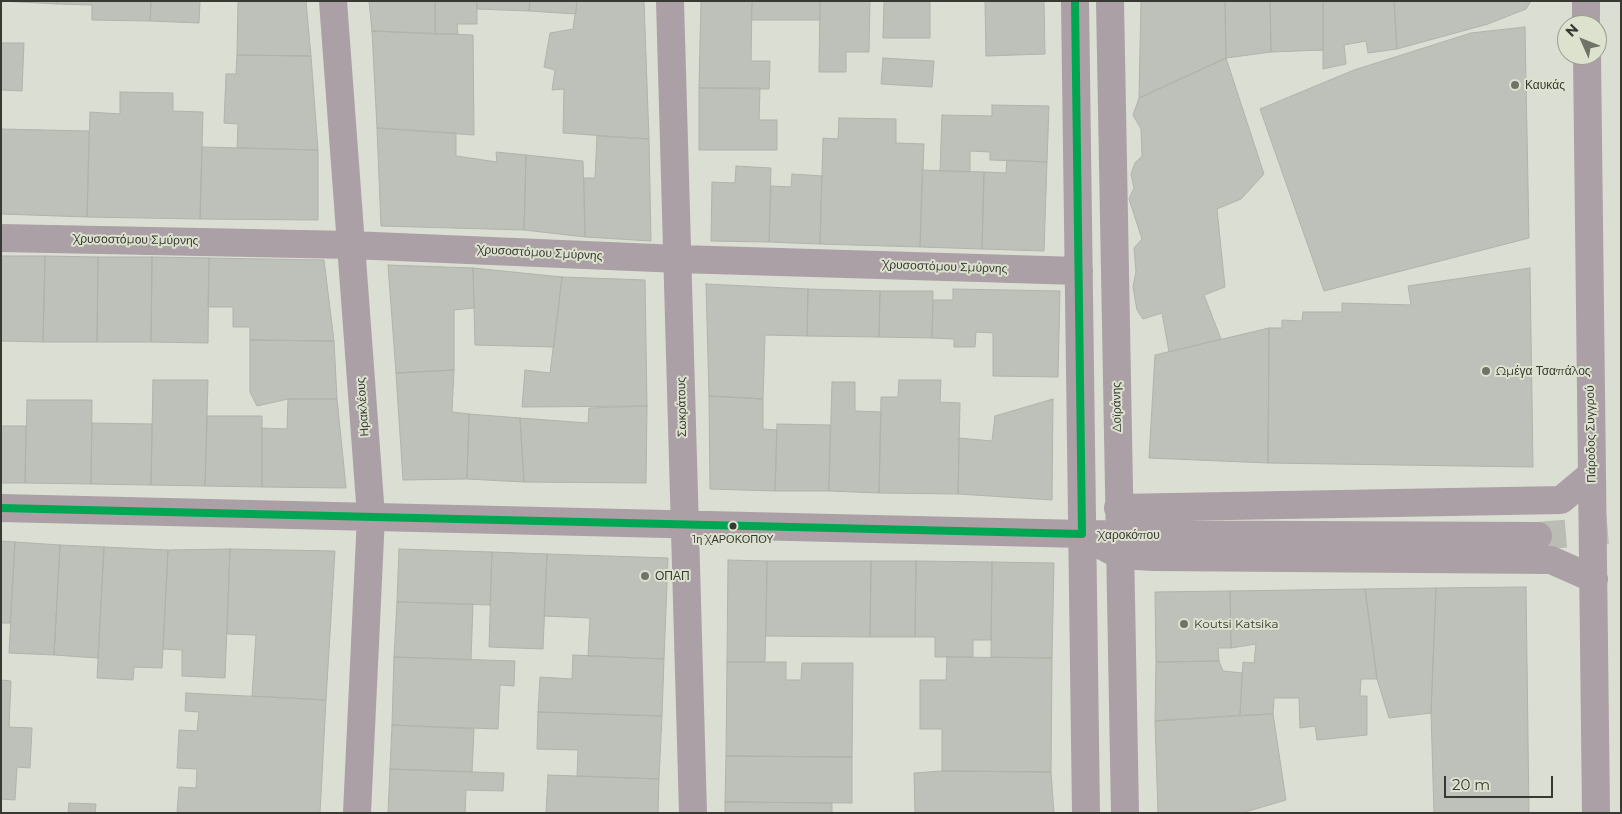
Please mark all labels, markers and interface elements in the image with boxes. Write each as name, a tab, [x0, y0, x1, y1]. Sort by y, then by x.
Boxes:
north arrow	[1557, 15, 1607, 65]
text: N	[1562, 20, 1582, 41]
place label: Καυκάς	[1525, 78, 1565, 92]
marker: Καυκάς	[1509, 79, 1521, 91]
street label: Χρυσοστόμου Σμύρνης	[73, 232, 199, 248]
street label: Χρυσοστόμου Σμύρνης	[477, 243, 603, 263]
street label: Χρυσοστόμου Σμύρνης	[882, 258, 1008, 276]
place label: Ωμέγα Τσαπάλος	[1496, 364, 1591, 378]
marker: Ωμέγα Τσαπάλος	[1480, 365, 1492, 377]
street label: Ηρακλέους	[354, 377, 372, 437]
street label: Σωκράτους	[674, 377, 690, 437]
street label: Δοϊράνης	[1109, 382, 1125, 432]
street label: Πάροδος Συγγρού	[1583, 385, 1599, 483]
marker: 1η ΧΑΡΟΚΟΠΟΥ	[728, 521, 738, 531]
street label: Χαροκόπου	[1098, 528, 1160, 542]
place label: 1η ΧΑΡΟΚΟΠΟΥ	[692, 533, 774, 547]
place label: ΟΠΑΠ	[655, 569, 690, 583]
marker: ΟΠΑΠ	[639, 570, 651, 582]
place label: Koutsi Katsika	[1194, 617, 1278, 631]
marker: Koutsi Katsika	[1178, 618, 1190, 630]
scale bar	[1447, 766, 1556, 798]
text: 20 m	[1452, 775, 1490, 794]

